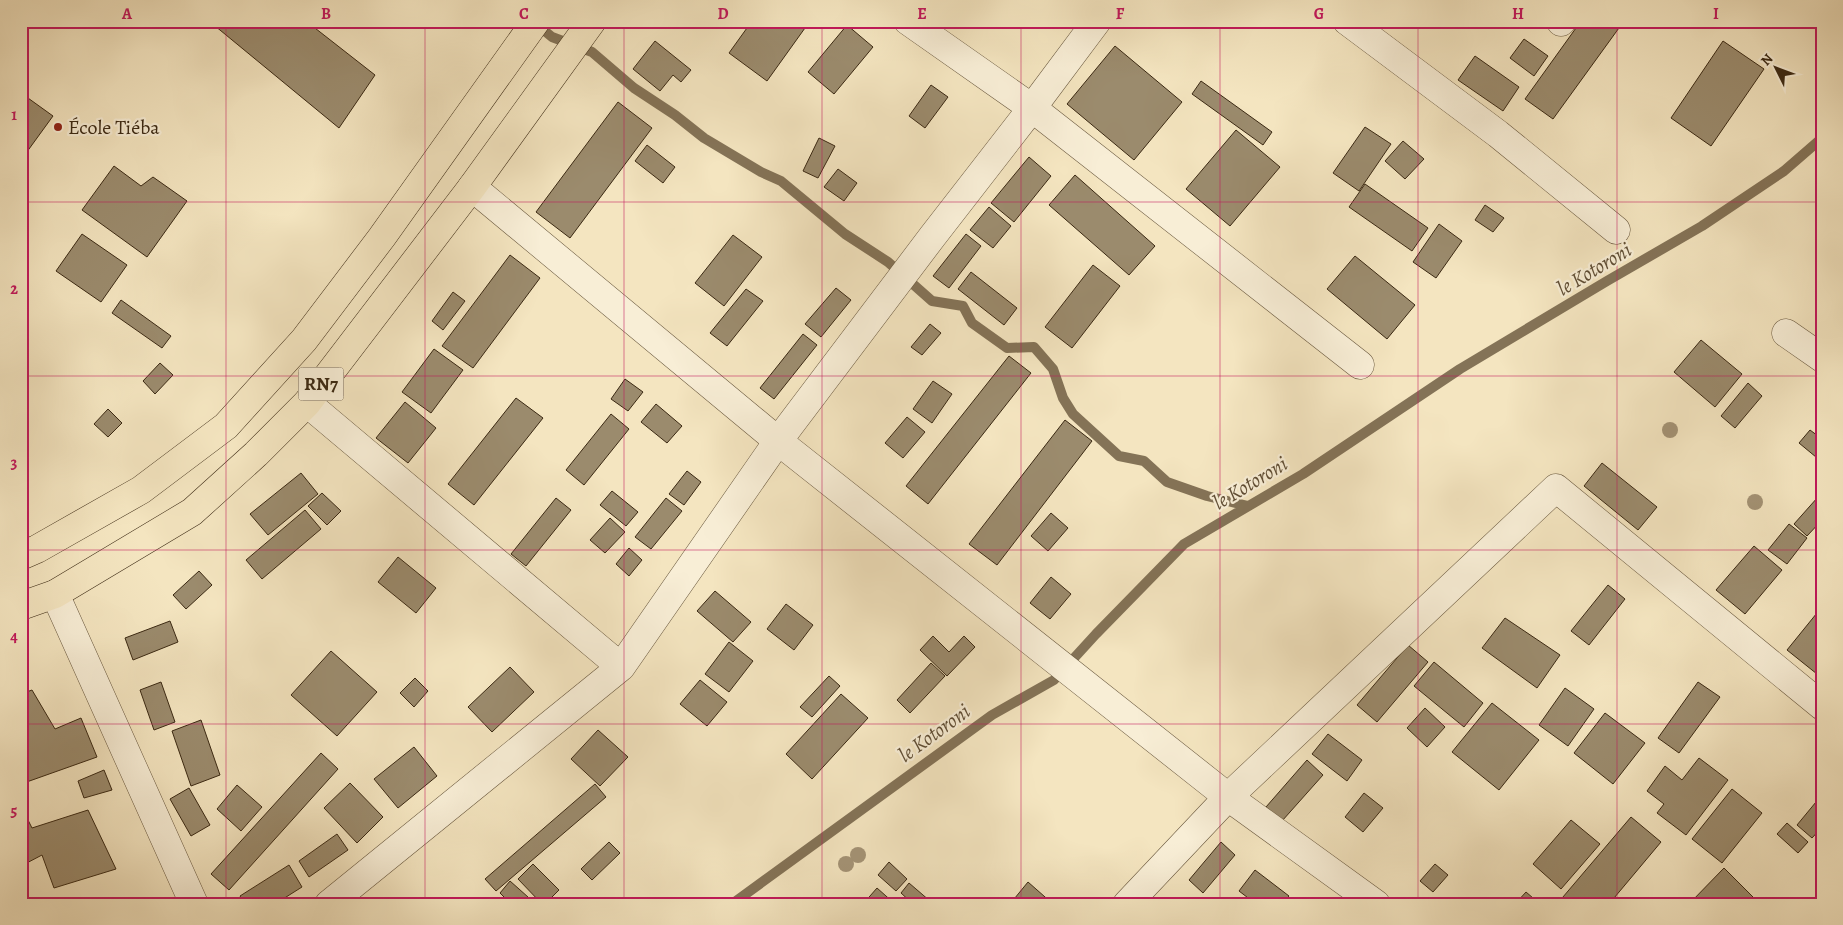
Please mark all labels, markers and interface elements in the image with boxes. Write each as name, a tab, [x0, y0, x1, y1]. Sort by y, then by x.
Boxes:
text: A	[121, 3, 133, 25]
text: B	[321, 3, 331, 25]
text: C	[519, 3, 529, 25]
text: D	[717, 3, 729, 25]
text: E	[917, 3, 927, 25]
text: F	[1116, 3, 1125, 25]
text: G	[1314, 3, 1324, 25]
text: H	[1512, 3, 1524, 25]
text: I	[1713, 3, 1719, 25]
north arrow	[1750, 42, 1800, 92]
text: N	[1756, 49, 1777, 70]
text: 1	[11, 104, 17, 126]
place label: École Tiéba	[68, 114, 160, 141]
marker: École Tiéba	[52, 121, 64, 133]
water label: le Kotoroni	[1551, 236, 1637, 302]
text: 2	[10, 278, 18, 300]
road number: RN7	[298, 368, 344, 400]
water label: le Kotoroni	[1207, 450, 1293, 516]
text: 3	[11, 452, 18, 474]
text: 4	[10, 626, 18, 648]
water label: le Kotoroni	[892, 697, 976, 769]
text: 5	[11, 800, 18, 822]

